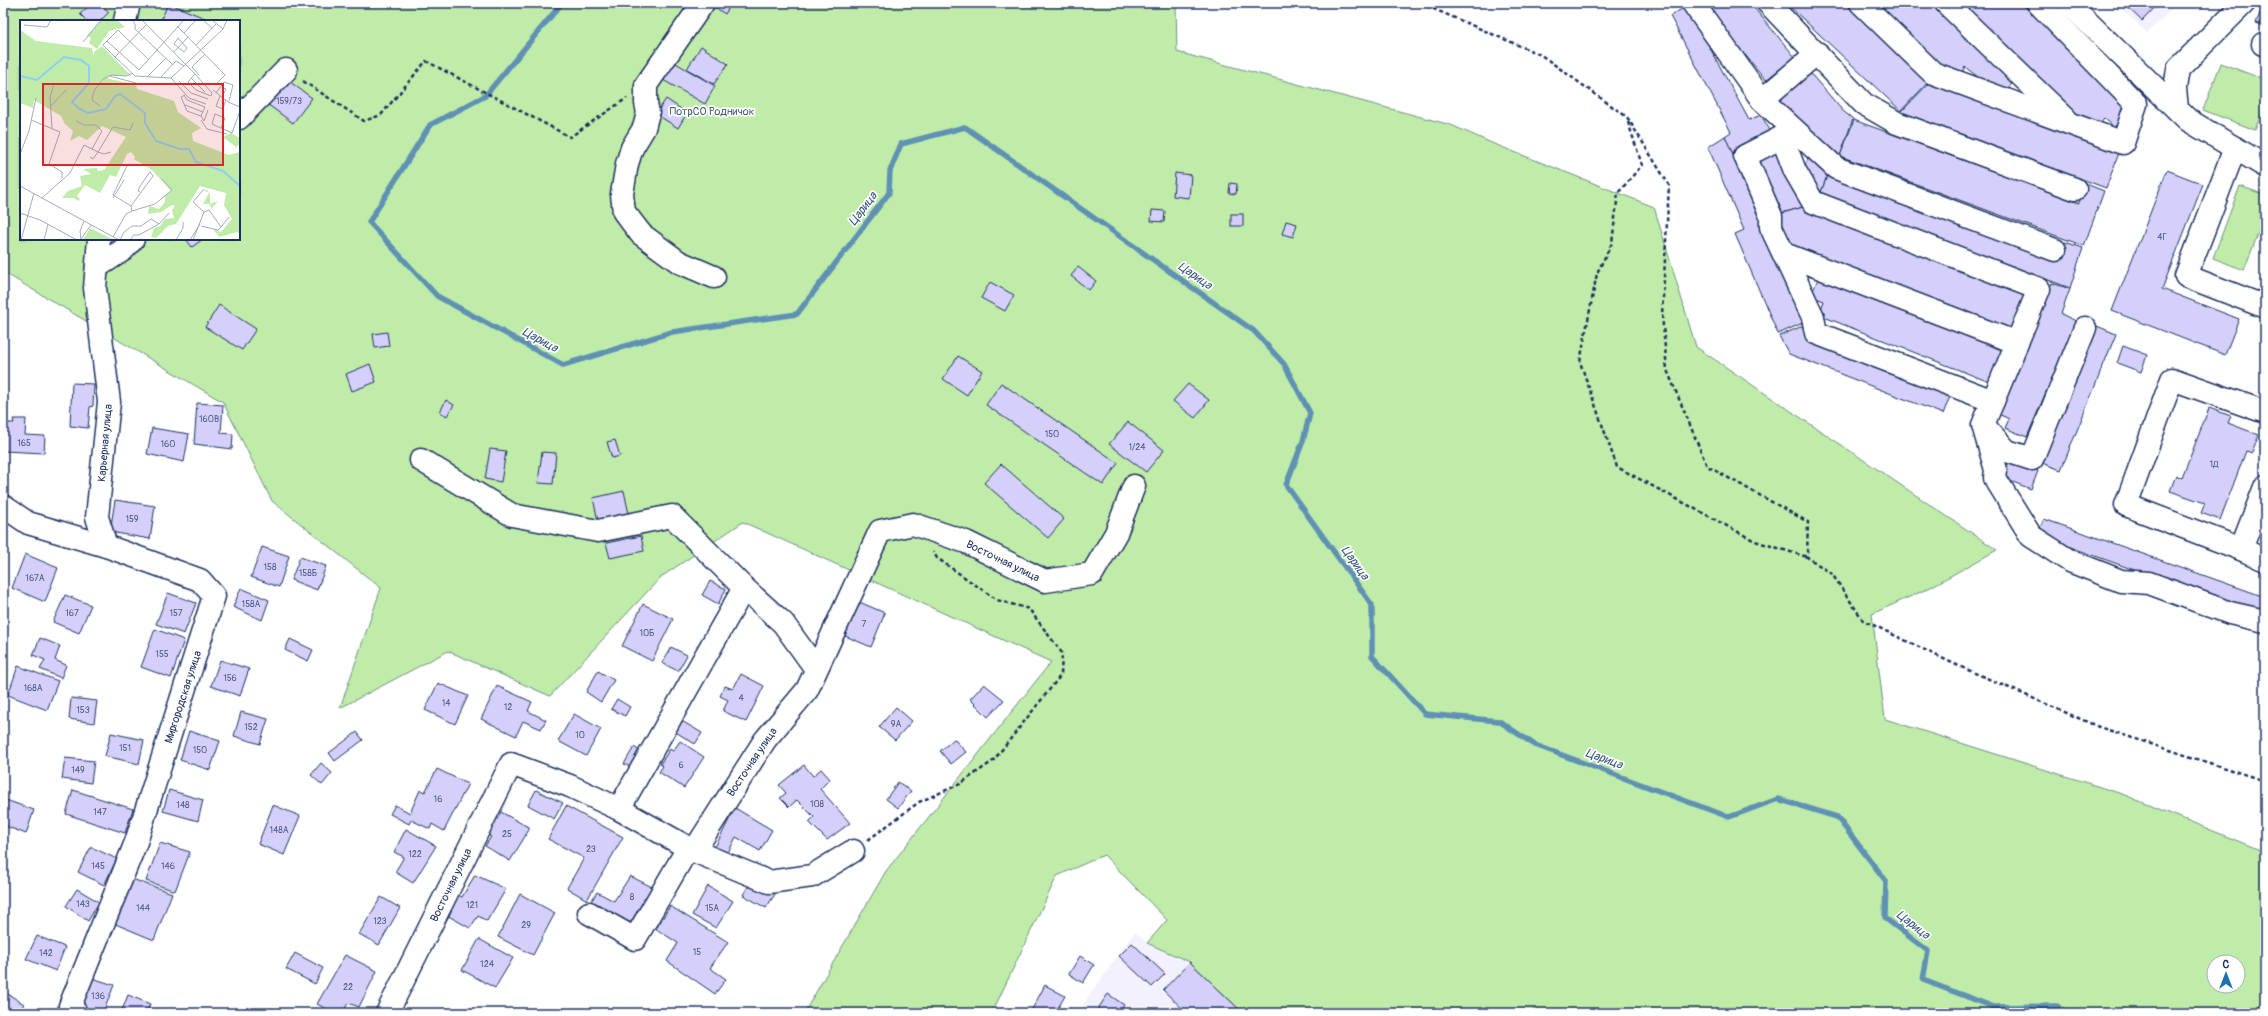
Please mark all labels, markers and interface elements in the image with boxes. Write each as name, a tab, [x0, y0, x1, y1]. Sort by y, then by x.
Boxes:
inset map	[20, 20, 240, 240]
house number: 159/73	[276, 96, 302, 107]
park label: ПотрСО Родничок	[670, 105, 755, 118]
water label: Царица	[846, 188, 881, 229]
house number: 4Г	[2157, 232, 2167, 243]
water label: Царица	[1175, 259, 1216, 294]
water label: Царица	[520, 324, 562, 357]
street label: Карьерная улица	[95, 404, 115, 482]
house number: 160В	[199, 414, 219, 425]
house number: 150	[1045, 429, 1059, 440]
house number: 165	[17, 438, 31, 449]
house number: 160	[161, 439, 175, 450]
house number: 1/24	[1128, 442, 1146, 453]
house number: 1Д	[2210, 459, 2219, 470]
house number: 159	[125, 514, 139, 525]
street label: Восточная улица	[964, 538, 1042, 584]
water label: Царица	[1338, 543, 1373, 584]
house number: 158	[264, 562, 277, 573]
house number: 158Б	[299, 568, 317, 579]
house number: 167А	[25, 573, 45, 584]
house number: 158А	[242, 599, 261, 610]
house number: 167	[65, 608, 79, 619]
house number: 157	[169, 608, 183, 619]
house number: 7	[862, 619, 867, 630]
house number: 10Б	[639, 628, 655, 639]
house number: 155	[155, 649, 169, 660]
street label: Миргородская улица	[162, 649, 204, 745]
house number: 156	[223, 673, 237, 684]
house number: 168А	[23, 683, 43, 694]
house number: 4	[738, 693, 744, 704]
house number: 14	[442, 698, 451, 709]
house number: 12	[504, 702, 512, 713]
house number: 153	[76, 705, 90, 716]
house number: 9А	[891, 719, 901, 730]
house number: 152	[244, 722, 258, 733]
street label: Восточная улица	[724, 725, 780, 799]
house number: 10	[575, 730, 585, 741]
house number: 151	[119, 743, 131, 754]
house number: 150	[193, 745, 207, 756]
water label: Царица	[1583, 745, 1626, 773]
house number: 6	[678, 760, 684, 771]
house number: 149	[71, 765, 85, 776]
house number: 16	[434, 794, 442, 805]
house number: 108	[810, 799, 825, 810]
house number: 148	[176, 800, 190, 811]
house number: 147	[93, 807, 107, 818]
house number: 148А	[269, 825, 289, 836]
house number: 25	[502, 829, 512, 840]
house number: 23	[586, 844, 596, 855]
street label: Восточная улица	[428, 846, 474, 924]
house number: 122	[408, 849, 422, 860]
house number: 145	[91, 861, 105, 872]
house number: 146	[161, 861, 175, 872]
house number: 8	[630, 892, 635, 903]
house number: 143	[76, 899, 90, 910]
house number: 121	[466, 900, 478, 911]
house number: 144	[136, 903, 151, 914]
house number: 15А	[705, 903, 719, 914]
water label: Царица	[1893, 907, 1934, 944]
house number: 123	[373, 916, 387, 927]
house number: 29	[521, 920, 531, 931]
house number: 15	[693, 947, 701, 958]
house number: 142	[39, 948, 53, 959]
north arrow	[2206, 954, 2246, 994]
text: С	[2223, 958, 2230, 971]
house number: 124	[480, 959, 495, 970]
house number: 22	[343, 982, 353, 993]
house number: 136	[91, 991, 105, 1002]

